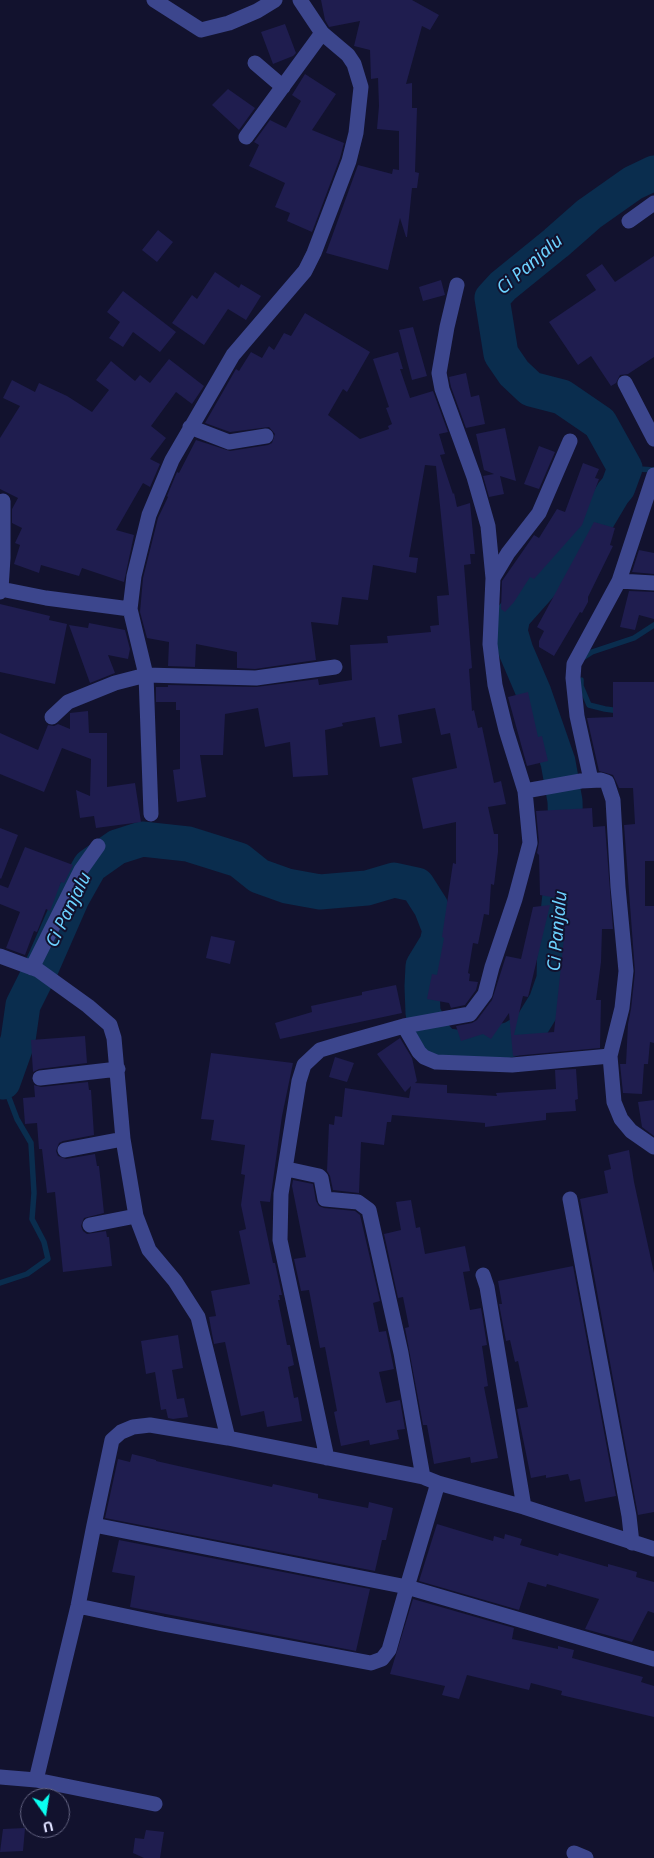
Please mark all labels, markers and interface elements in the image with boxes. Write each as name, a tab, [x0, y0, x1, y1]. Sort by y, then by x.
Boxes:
water label: Ci Panjalu	[492, 230, 568, 300]
water label: Ci Panjalu	[42, 869, 96, 951]
water label: Ci Panjalu	[544, 890, 572, 972]
north arrow	[20, 1788, 70, 1838]
text: U	[41, 1817, 56, 1838]

